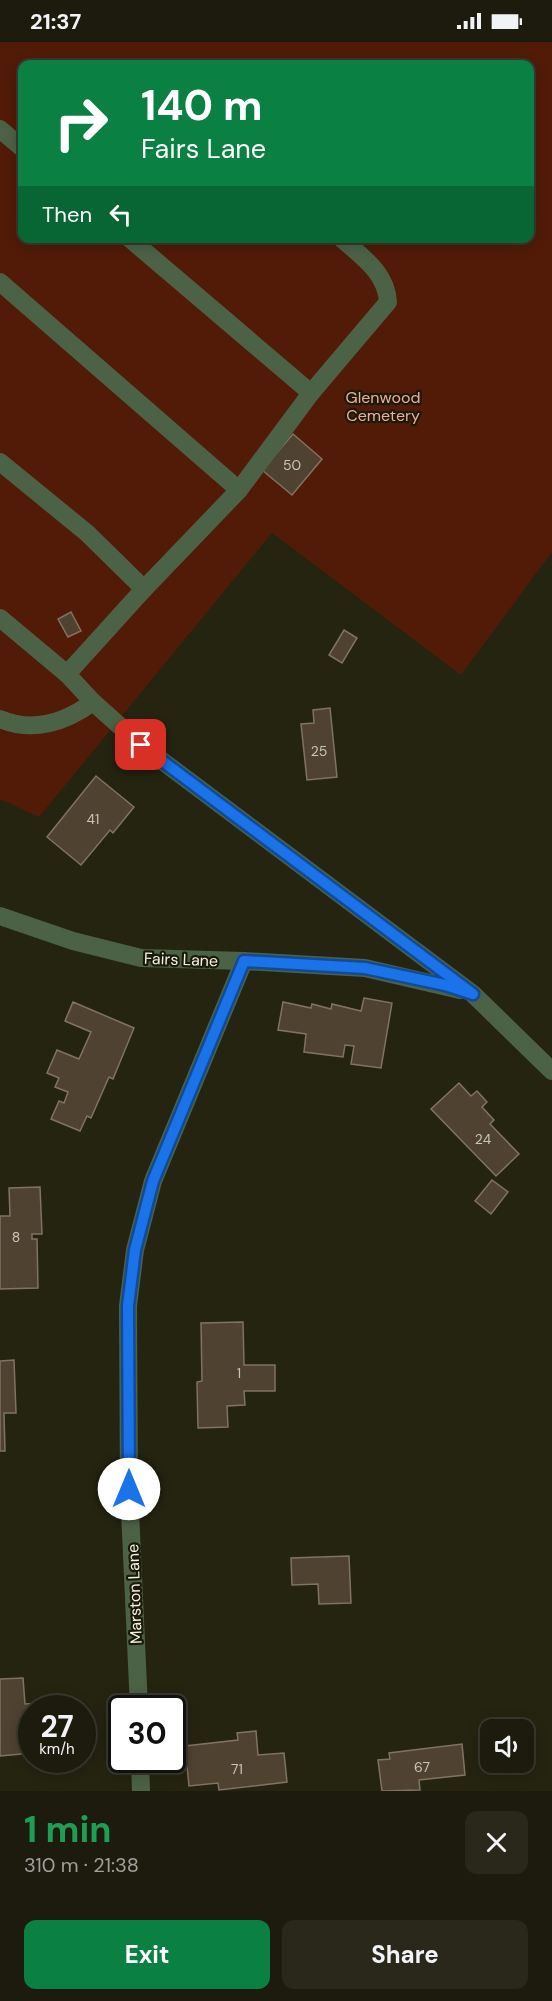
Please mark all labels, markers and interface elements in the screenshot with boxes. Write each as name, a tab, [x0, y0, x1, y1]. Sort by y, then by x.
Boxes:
text: 21:37	[30, 7, 81, 36]
text: 140 m	[141, 78, 263, 133]
icon: right	[42, 84, 120, 162]
text: Fairs Lane	[141, 131, 266, 166]
icon: left	[104, 198, 137, 231]
text: Then	[42, 200, 92, 229]
park label: Glenwood Cemetery	[346, 387, 420, 426]
house number: 50	[283, 456, 301, 474]
pin	[115, 719, 166, 770]
icon: arrive	[124, 728, 157, 761]
house number: 25	[311, 742, 327, 760]
house number: 41	[87, 810, 99, 828]
street label: Fairs Lane	[144, 948, 218, 971]
house number: 24	[475, 1130, 492, 1148]
house number: 8	[12, 1228, 20, 1246]
house number: 1	[237, 1364, 241, 1382]
position arrow	[97, 1457, 161, 1521]
street label: Marston Lane	[122, 1544, 147, 1644]
speed limit sign: 30	[108, 1695, 186, 1773]
text: 27	[40, 1707, 74, 1746]
map controls	[480, 1719, 534, 1773]
button: sound	[480, 1719, 534, 1773]
text: km/h	[39, 1739, 75, 1759]
house number: 67	[414, 1758, 430, 1776]
house number: 71	[231, 1760, 243, 1778]
text: 1 min	[24, 1806, 112, 1853]
button: close	[465, 1811, 528, 1874]
text: 310 m · 21:38	[24, 1852, 139, 1878]
button: Exit	[24, 1920, 270, 1989]
button: Share	[282, 1920, 528, 1989]

